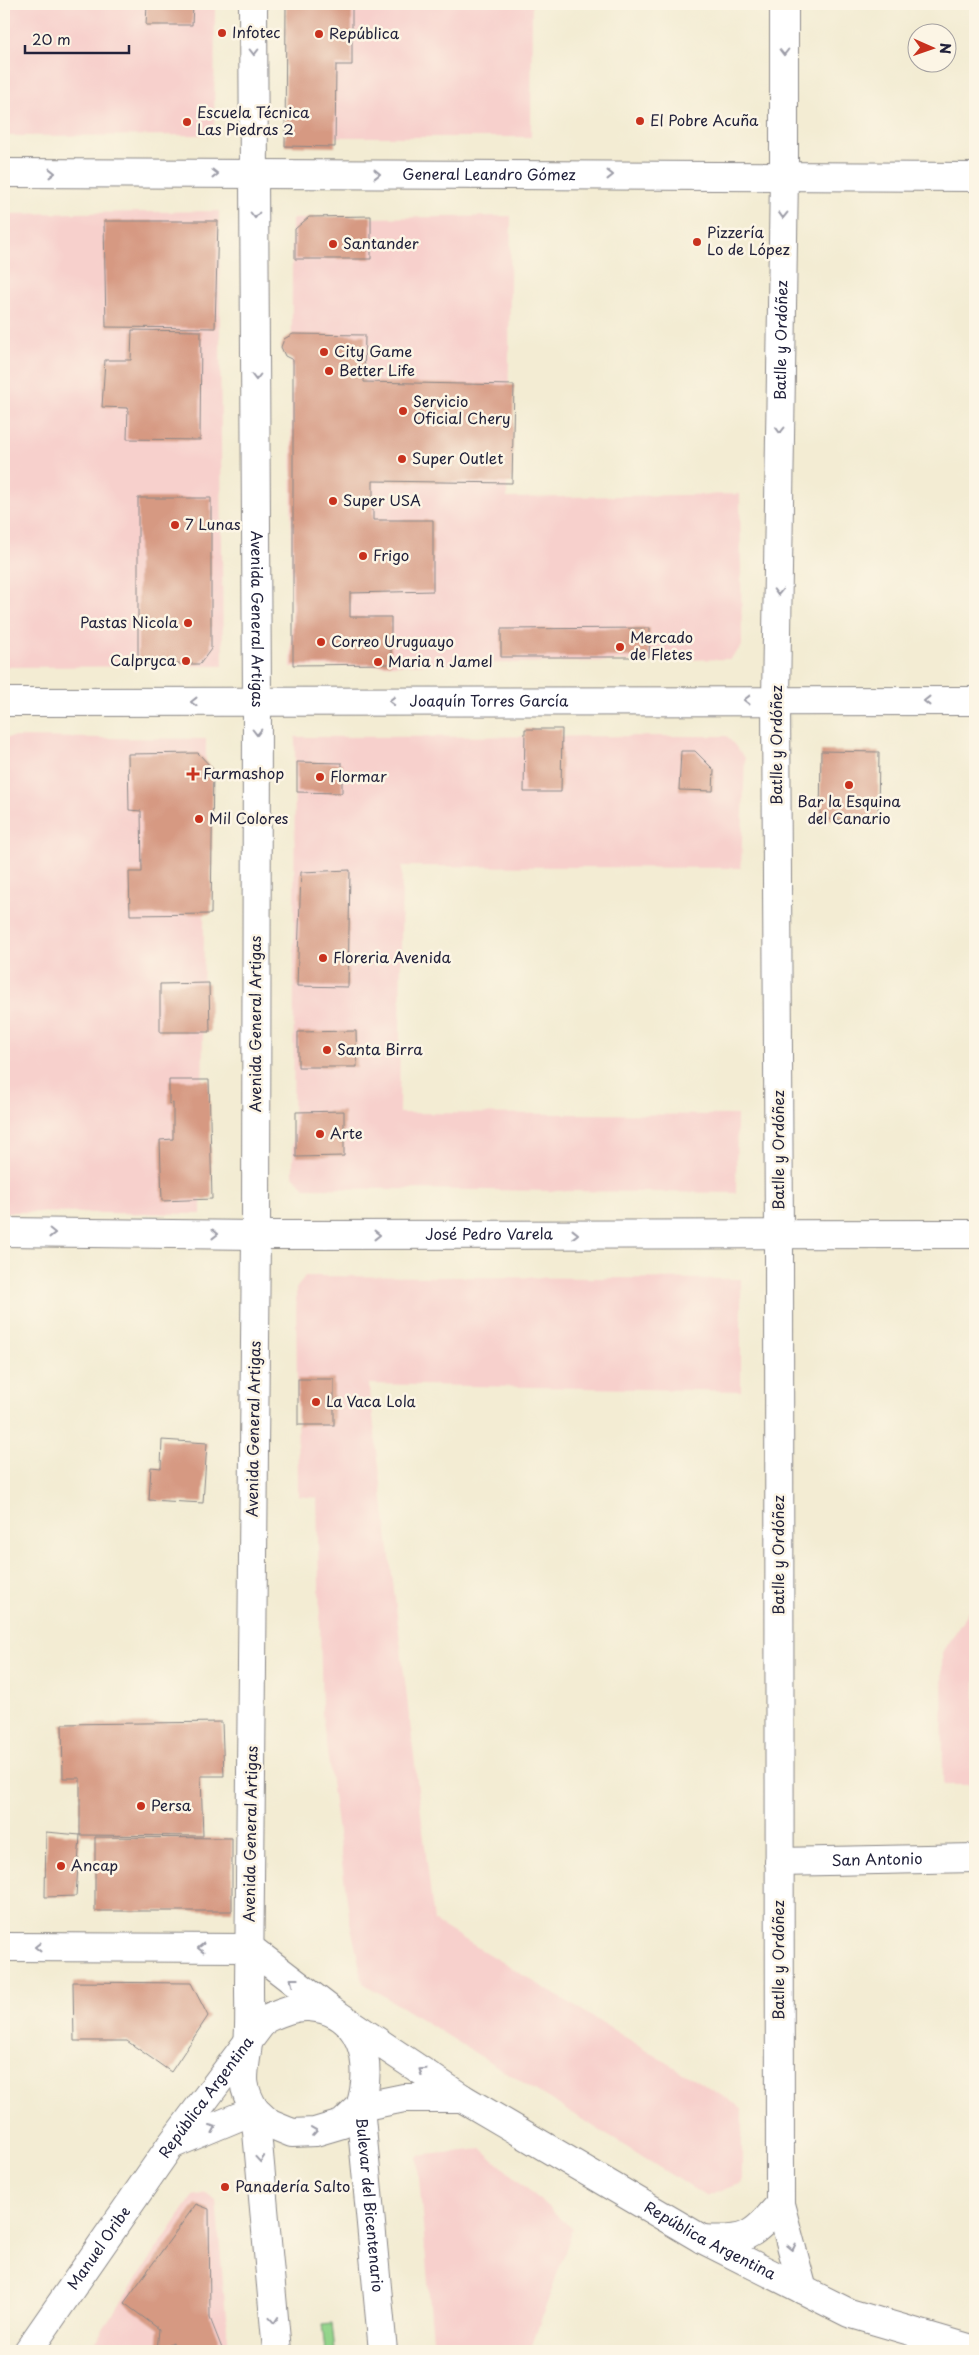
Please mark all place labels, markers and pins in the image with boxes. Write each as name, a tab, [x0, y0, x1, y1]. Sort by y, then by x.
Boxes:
place label: Infotec	[232, 20, 280, 43]
place label: República	[329, 21, 400, 44]
marker: Infotec	[216, 27, 228, 39]
marker: República	[313, 28, 325, 40]
place label: Escuela Técnica Las Piedras 2	[197, 100, 310, 140]
place label: El Pobre Acuña	[650, 108, 759, 131]
marker: El Pobre Acuña	[634, 115, 646, 127]
marker: Escuela Técnica Las Piedras 2	[181, 116, 193, 128]
place label: Pizzería Lo de López	[707, 220, 790, 260]
place label: Santander	[343, 231, 419, 254]
marker: Pizzería Lo de López	[691, 236, 703, 248]
marker: Santander	[327, 238, 339, 250]
place label: City Game	[334, 339, 412, 362]
marker: City Game	[318, 346, 330, 358]
place label: Better Life	[339, 358, 415, 381]
marker: Better Life	[323, 365, 335, 377]
place label: Servicio Oficial Chery	[413, 389, 511, 429]
marker: Servicio Oficial Chery	[397, 405, 409, 417]
place label: Super Outlet	[412, 446, 503, 469]
marker: Super Outlet	[396, 453, 408, 465]
place label: Super USA	[343, 488, 421, 511]
marker: Super USA	[327, 495, 339, 507]
place label: 7 Lunas	[185, 512, 241, 535]
marker: 7 Lunas	[169, 519, 181, 531]
place label: Frigo	[373, 543, 409, 566]
marker: Frigo	[357, 550, 369, 562]
place label: Pastas Nicola	[80, 610, 179, 633]
marker: Pastas Nicola	[182, 617, 194, 629]
place label: Mercado de Fletes	[630, 625, 693, 665]
place label: Correo Uruguayo	[331, 629, 454, 652]
marker: Correo Uruguayo	[315, 636, 327, 648]
marker: Mercado de Fletes	[614, 641, 626, 653]
place label: Calpryca	[110, 648, 177, 671]
place label: Maria n Jamel	[388, 649, 493, 672]
marker: Calpryca	[180, 655, 192, 667]
marker: Maria n Jamel	[372, 656, 384, 668]
place label: Farmashop	[203, 761, 284, 784]
place label: Flormar	[330, 764, 387, 787]
marker: Farmashop	[187, 768, 199, 780]
marker: Flormar	[314, 771, 326, 783]
marker: Bar la Esquina del Canario	[843, 779, 855, 791]
place label: Bar la Esquina del Canario	[797, 789, 901, 829]
place label: Mil Colores	[209, 806, 289, 829]
marker: Mil Colores	[193, 813, 205, 825]
place label: Floreria Avenida	[333, 945, 451, 968]
marker: Floreria Avenida	[317, 952, 329, 964]
place label: Santa Birra	[337, 1037, 423, 1060]
marker: Santa Birra	[321, 1044, 333, 1056]
place label: Arte	[330, 1121, 363, 1144]
marker: Arte	[314, 1128, 326, 1140]
place label: La Vaca Lola	[326, 1389, 416, 1412]
marker: La Vaca Lola	[310, 1396, 322, 1408]
place label: Persa	[151, 1793, 192, 1816]
marker: Persa	[135, 1800, 147, 1812]
place label: Ancap	[71, 1853, 118, 1876]
marker: Ancap	[55, 1860, 67, 1872]
place label: Panadería Salto	[235, 2174, 350, 2197]
marker: Panadería Salto	[219, 2181, 231, 2193]

